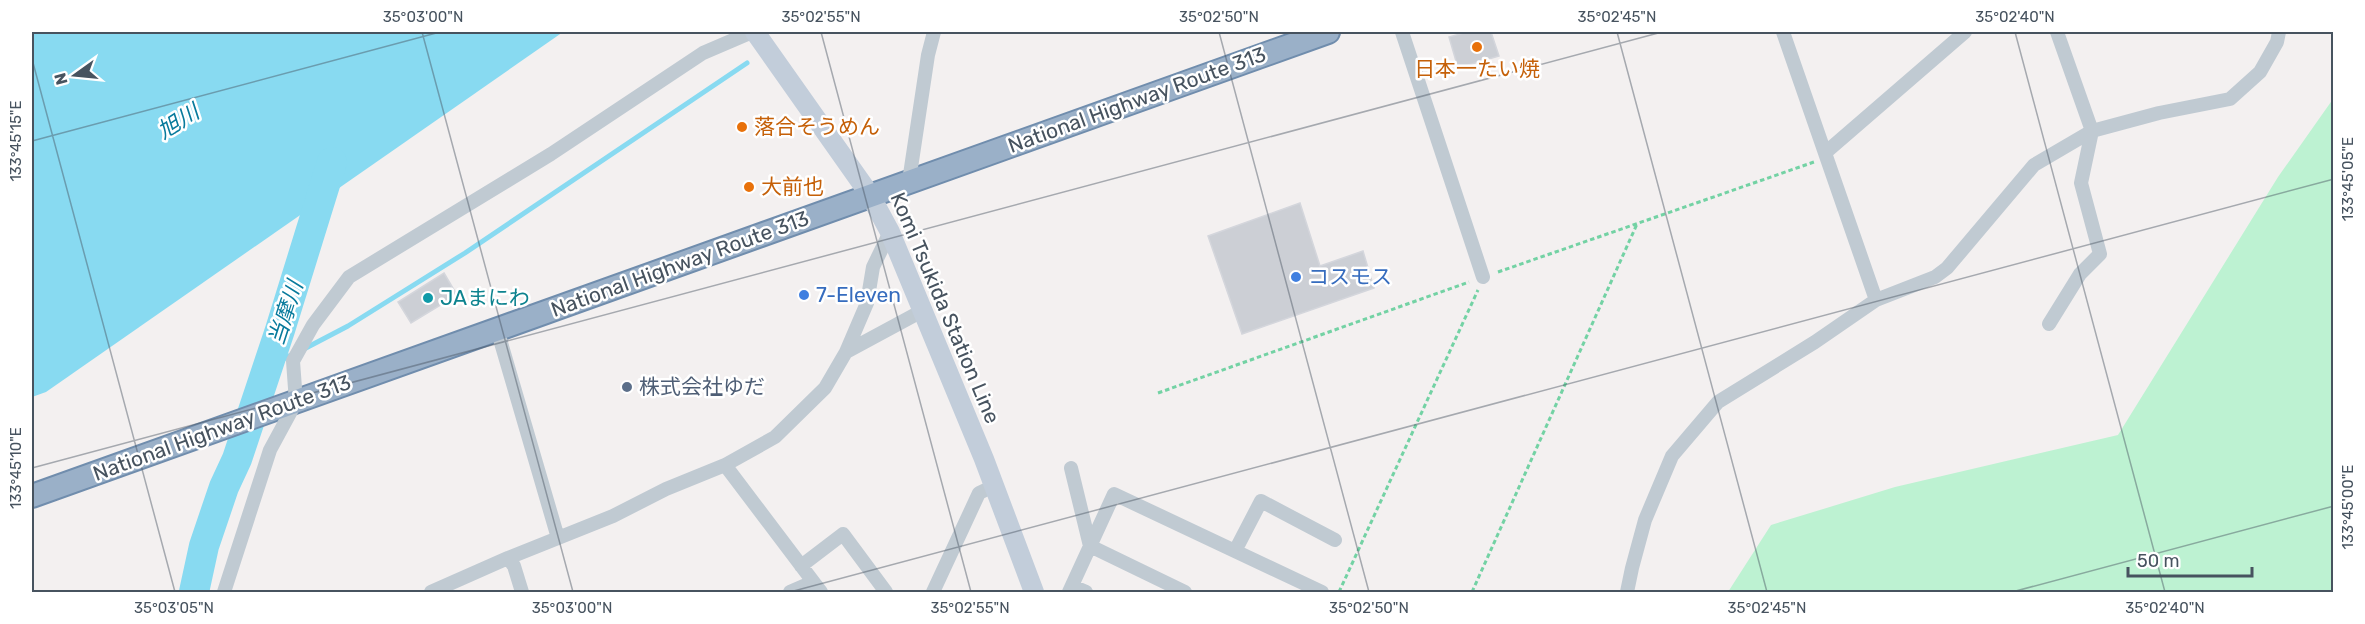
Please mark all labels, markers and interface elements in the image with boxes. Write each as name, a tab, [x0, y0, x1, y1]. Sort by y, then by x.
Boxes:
text: 35°03'00"N	[383, 8, 463, 26]
text: 35°02'55"N	[781, 8, 861, 26]
text: 35°02'50"N	[1179, 8, 1259, 26]
text: 35°02'45"N	[1578, 8, 1656, 26]
text: 35°02'40"N	[1975, 8, 2055, 26]
marker: 日本一たい焼	[1470, 40, 1484, 54]
street label: National Highway Route 313	[1004, 41, 1269, 158]
north arrow	[45, 45, 105, 105]
place label: 日本一たい焼	[1414, 56, 1540, 81]
text: N	[50, 71, 72, 87]
water label: 旭川	[152, 97, 206, 145]
text: 133°45'15"E	[7, 100, 25, 182]
place label: 落合そうめん	[754, 114, 880, 139]
marker: 落合そうめん	[735, 120, 749, 134]
text: 133°45'05"E	[2339, 137, 2357, 221]
place label: 大前也	[761, 174, 824, 199]
marker: 大前也	[742, 180, 756, 194]
street label: Komi Tsukida Station Line	[885, 189, 1006, 427]
street label: National Highway Route 313	[547, 205, 812, 322]
place label: コスモス	[1308, 264, 1392, 289]
marker: コスモス	[1289, 270, 1303, 284]
water label: 当摩川	[262, 276, 309, 349]
place label: 7-Eleven	[816, 282, 901, 307]
place label: JAまにわ	[440, 285, 530, 310]
marker: 7-Eleven	[797, 288, 811, 302]
marker: JAまにわ	[421, 291, 435, 305]
street label: National Highway Route 313	[89, 369, 354, 486]
place label: 株式会社ゆだ	[639, 374, 765, 399]
marker: 株式会社ゆだ	[620, 380, 634, 394]
text: 133°45'10"E	[7, 427, 25, 509]
text: 133°45'00"E	[2339, 465, 2357, 549]
scale bar	[2128, 540, 2252, 578]
text: 50 m	[2137, 550, 2180, 572]
text: 35°03'05"N	[134, 599, 214, 617]
text: 35°03'00"N	[532, 599, 612, 617]
text: 35°02'55"N	[930, 599, 1010, 617]
text: 35°02'50"N	[1329, 599, 1409, 617]
text: 35°02'45"N	[1728, 599, 1806, 617]
text: 35°02'40"N	[2125, 599, 2205, 617]

